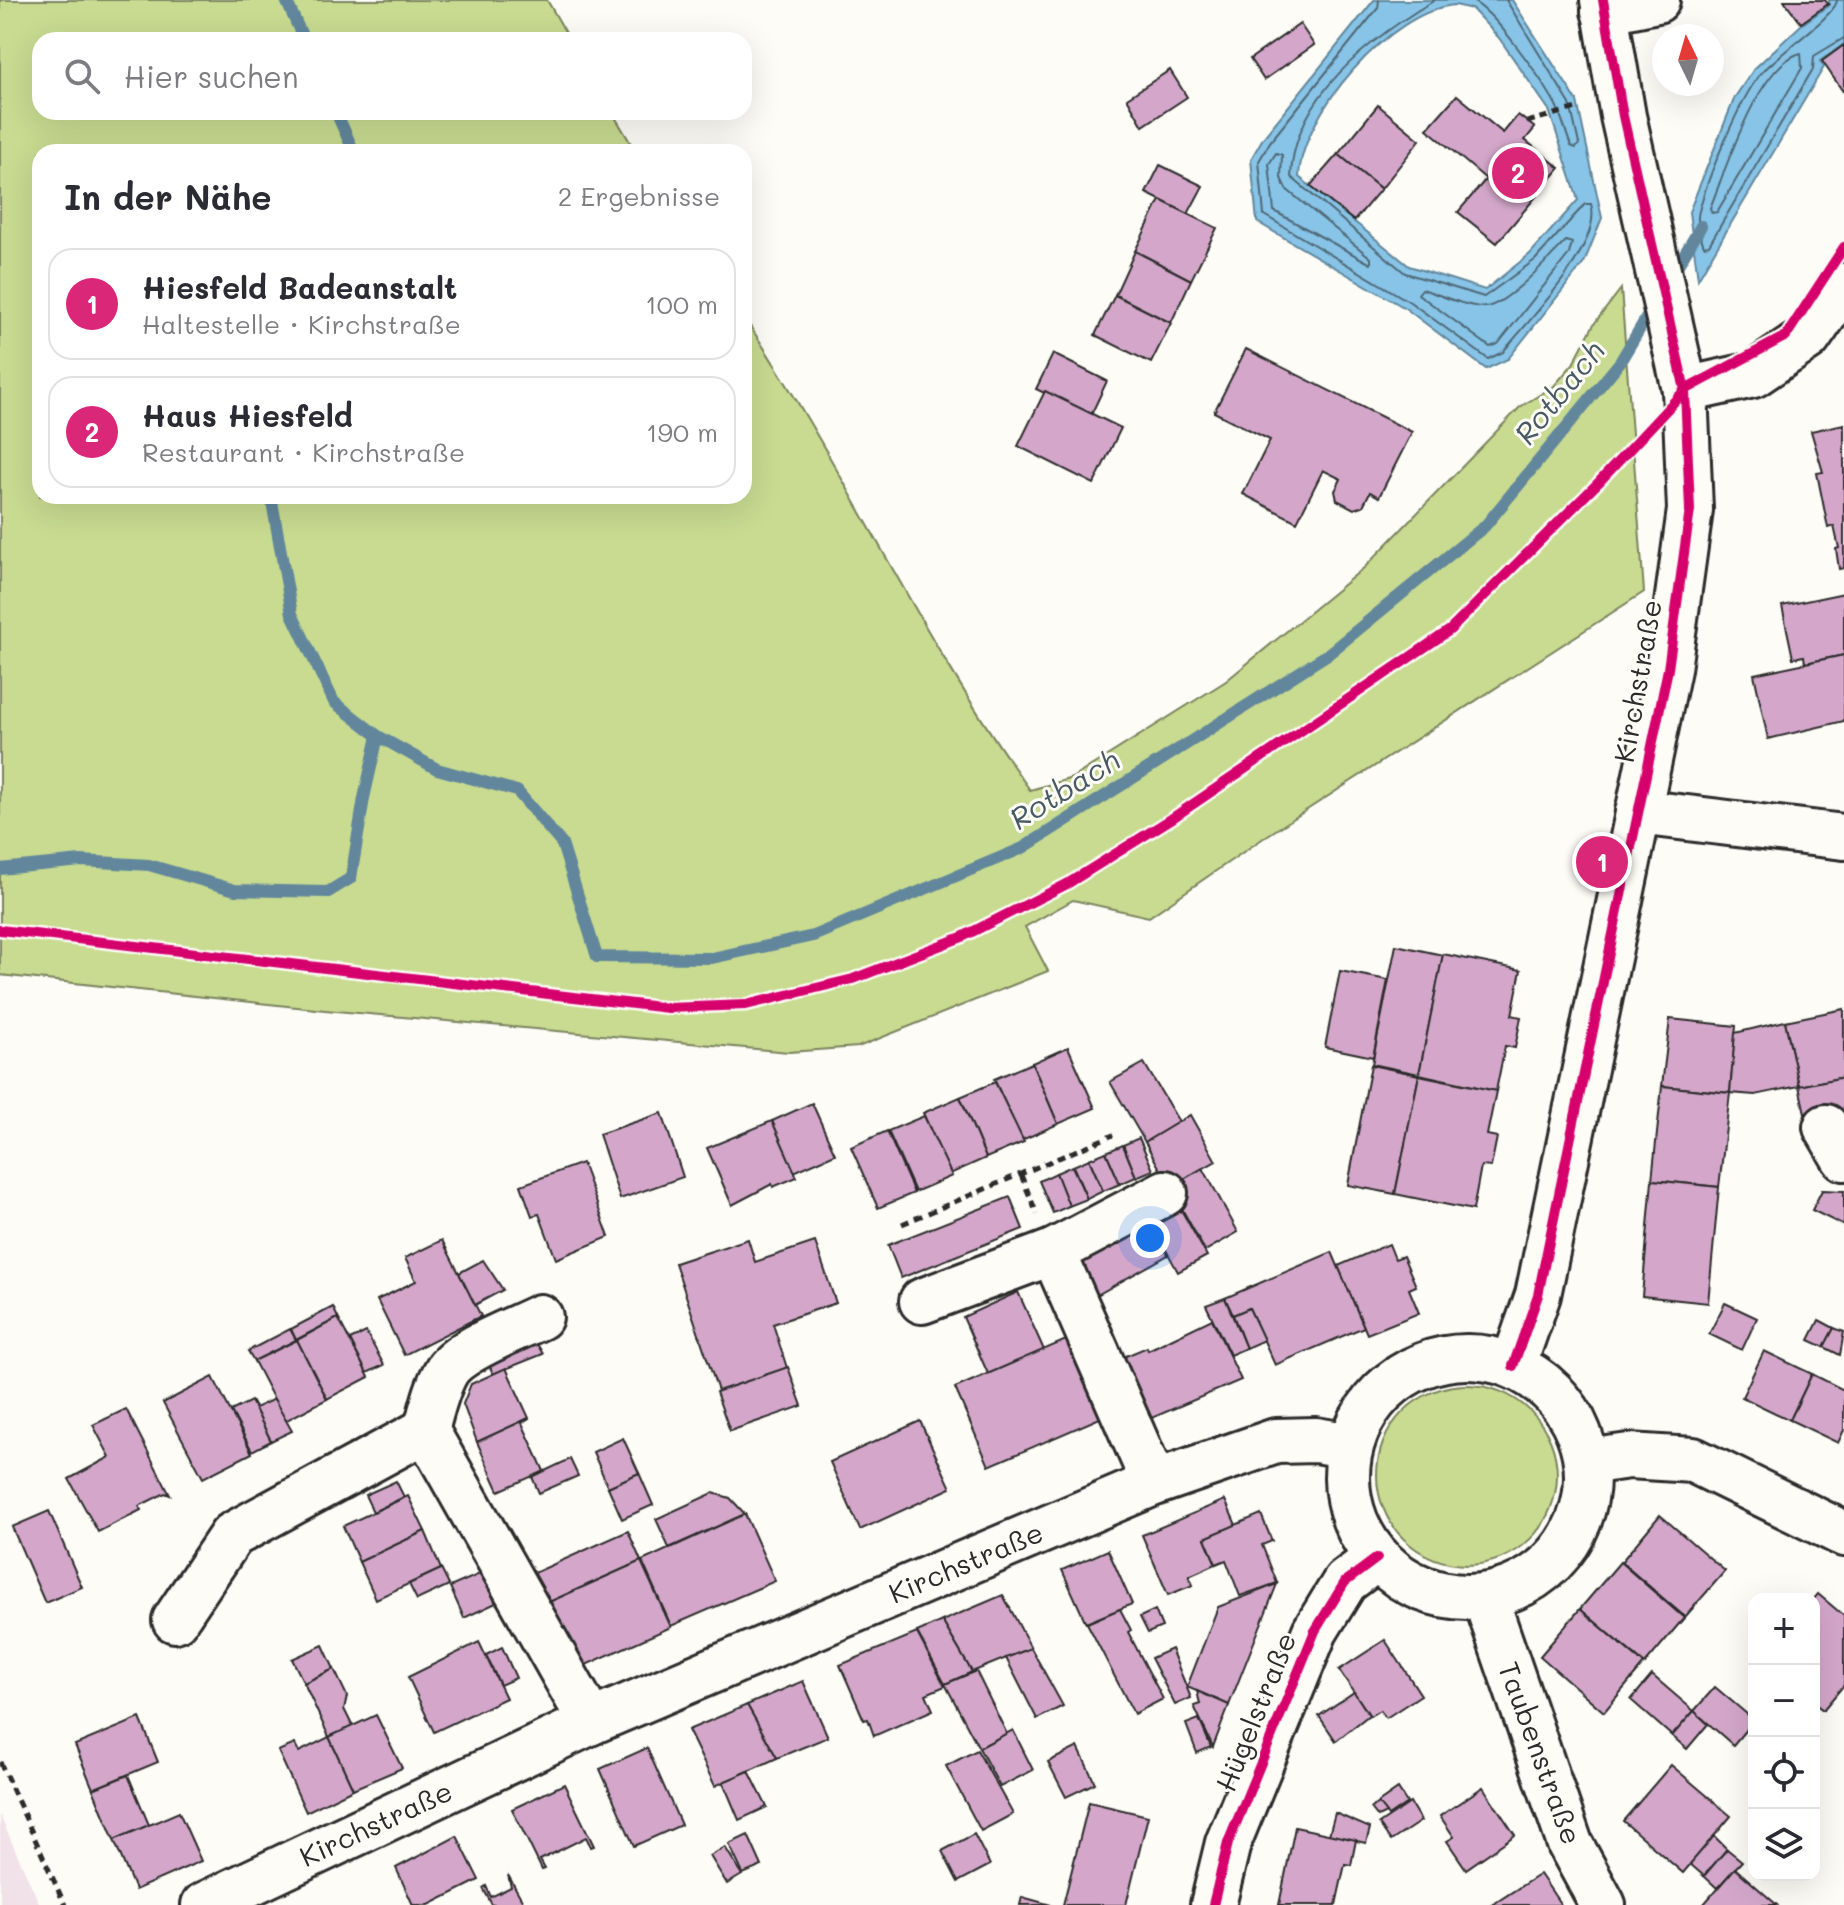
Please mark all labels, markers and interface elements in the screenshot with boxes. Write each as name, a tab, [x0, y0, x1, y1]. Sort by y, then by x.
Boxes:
north arrow	[1652, 24, 1724, 96]
search box	[32, 32, 752, 120]
icon: search	[60, 54, 104, 98]
text: Hier suchen	[124, 56, 299, 96]
pin: 2	[1492, 143, 1544, 203]
text: In der Nähe	[64, 174, 272, 219]
text: 2 Ergebnisse	[558, 179, 720, 213]
text: Hiesfeld Badeanstalt	[142, 267, 457, 307]
text: 1	[86, 287, 98, 321]
text: 100 m	[645, 287, 718, 321]
text: Haltestelle · Kirchstraße	[142, 307, 461, 341]
water label: Rotbach	[1504, 332, 1613, 452]
text: Haus Hiesfeld	[142, 395, 353, 435]
text: 2	[85, 415, 99, 449]
text: 190 m	[646, 415, 718, 449]
text: Restaurant · Kirchstraße	[142, 435, 465, 469]
street label: Kirchstraße	[1605, 597, 1669, 765]
water label: Rotbach	[1001, 739, 1127, 838]
pin: 1	[1576, 832, 1628, 892]
your location	[1130, 1218, 1170, 1258]
street label: Kirchstraße	[883, 1513, 1048, 1611]
map controls	[1748, 1593, 1820, 1881]
button: +	[1748, 1593, 1820, 1665]
street label: Hügelstraße	[1207, 1627, 1303, 1796]
street label: Taubenstraße	[1491, 1656, 1591, 1849]
button: −	[1748, 1665, 1820, 1737]
button: locate	[1748, 1737, 1820, 1809]
street label: Kirchstraße	[293, 1772, 458, 1874]
button: layers	[1748, 1809, 1820, 1881]

